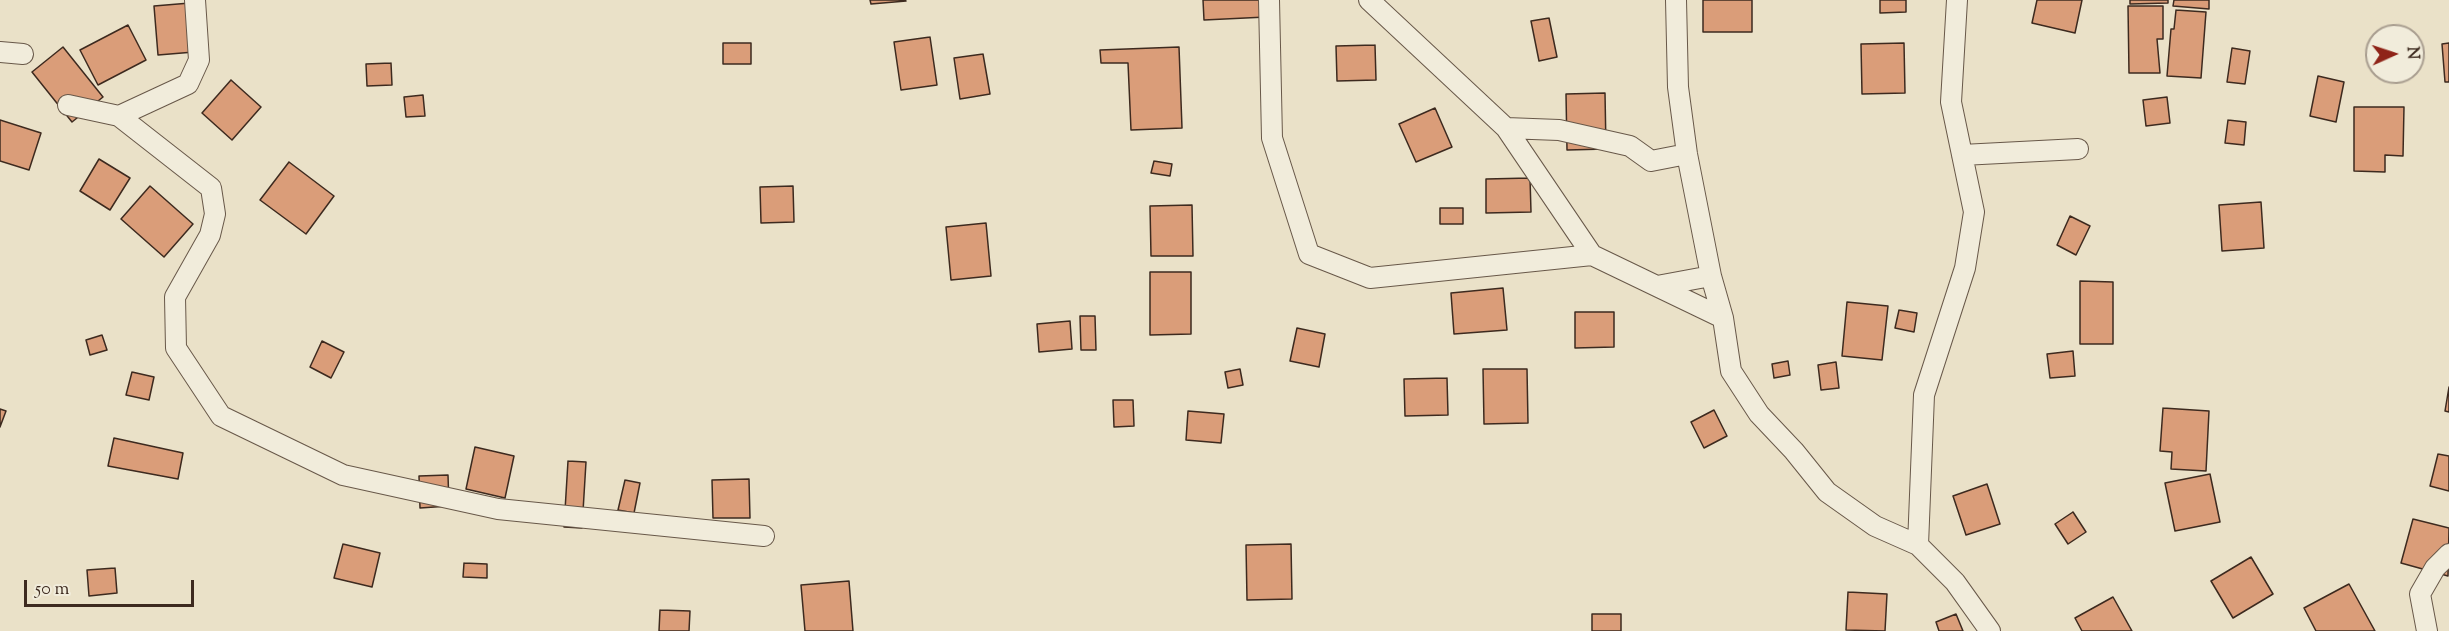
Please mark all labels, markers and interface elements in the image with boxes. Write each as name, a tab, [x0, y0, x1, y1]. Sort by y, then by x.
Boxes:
north arrow	[2365, 24, 2425, 84]
text: N	[2400, 46, 2423, 60]
scale bar	[27, 568, 196, 606]
text: 50 m	[35, 577, 69, 603]

